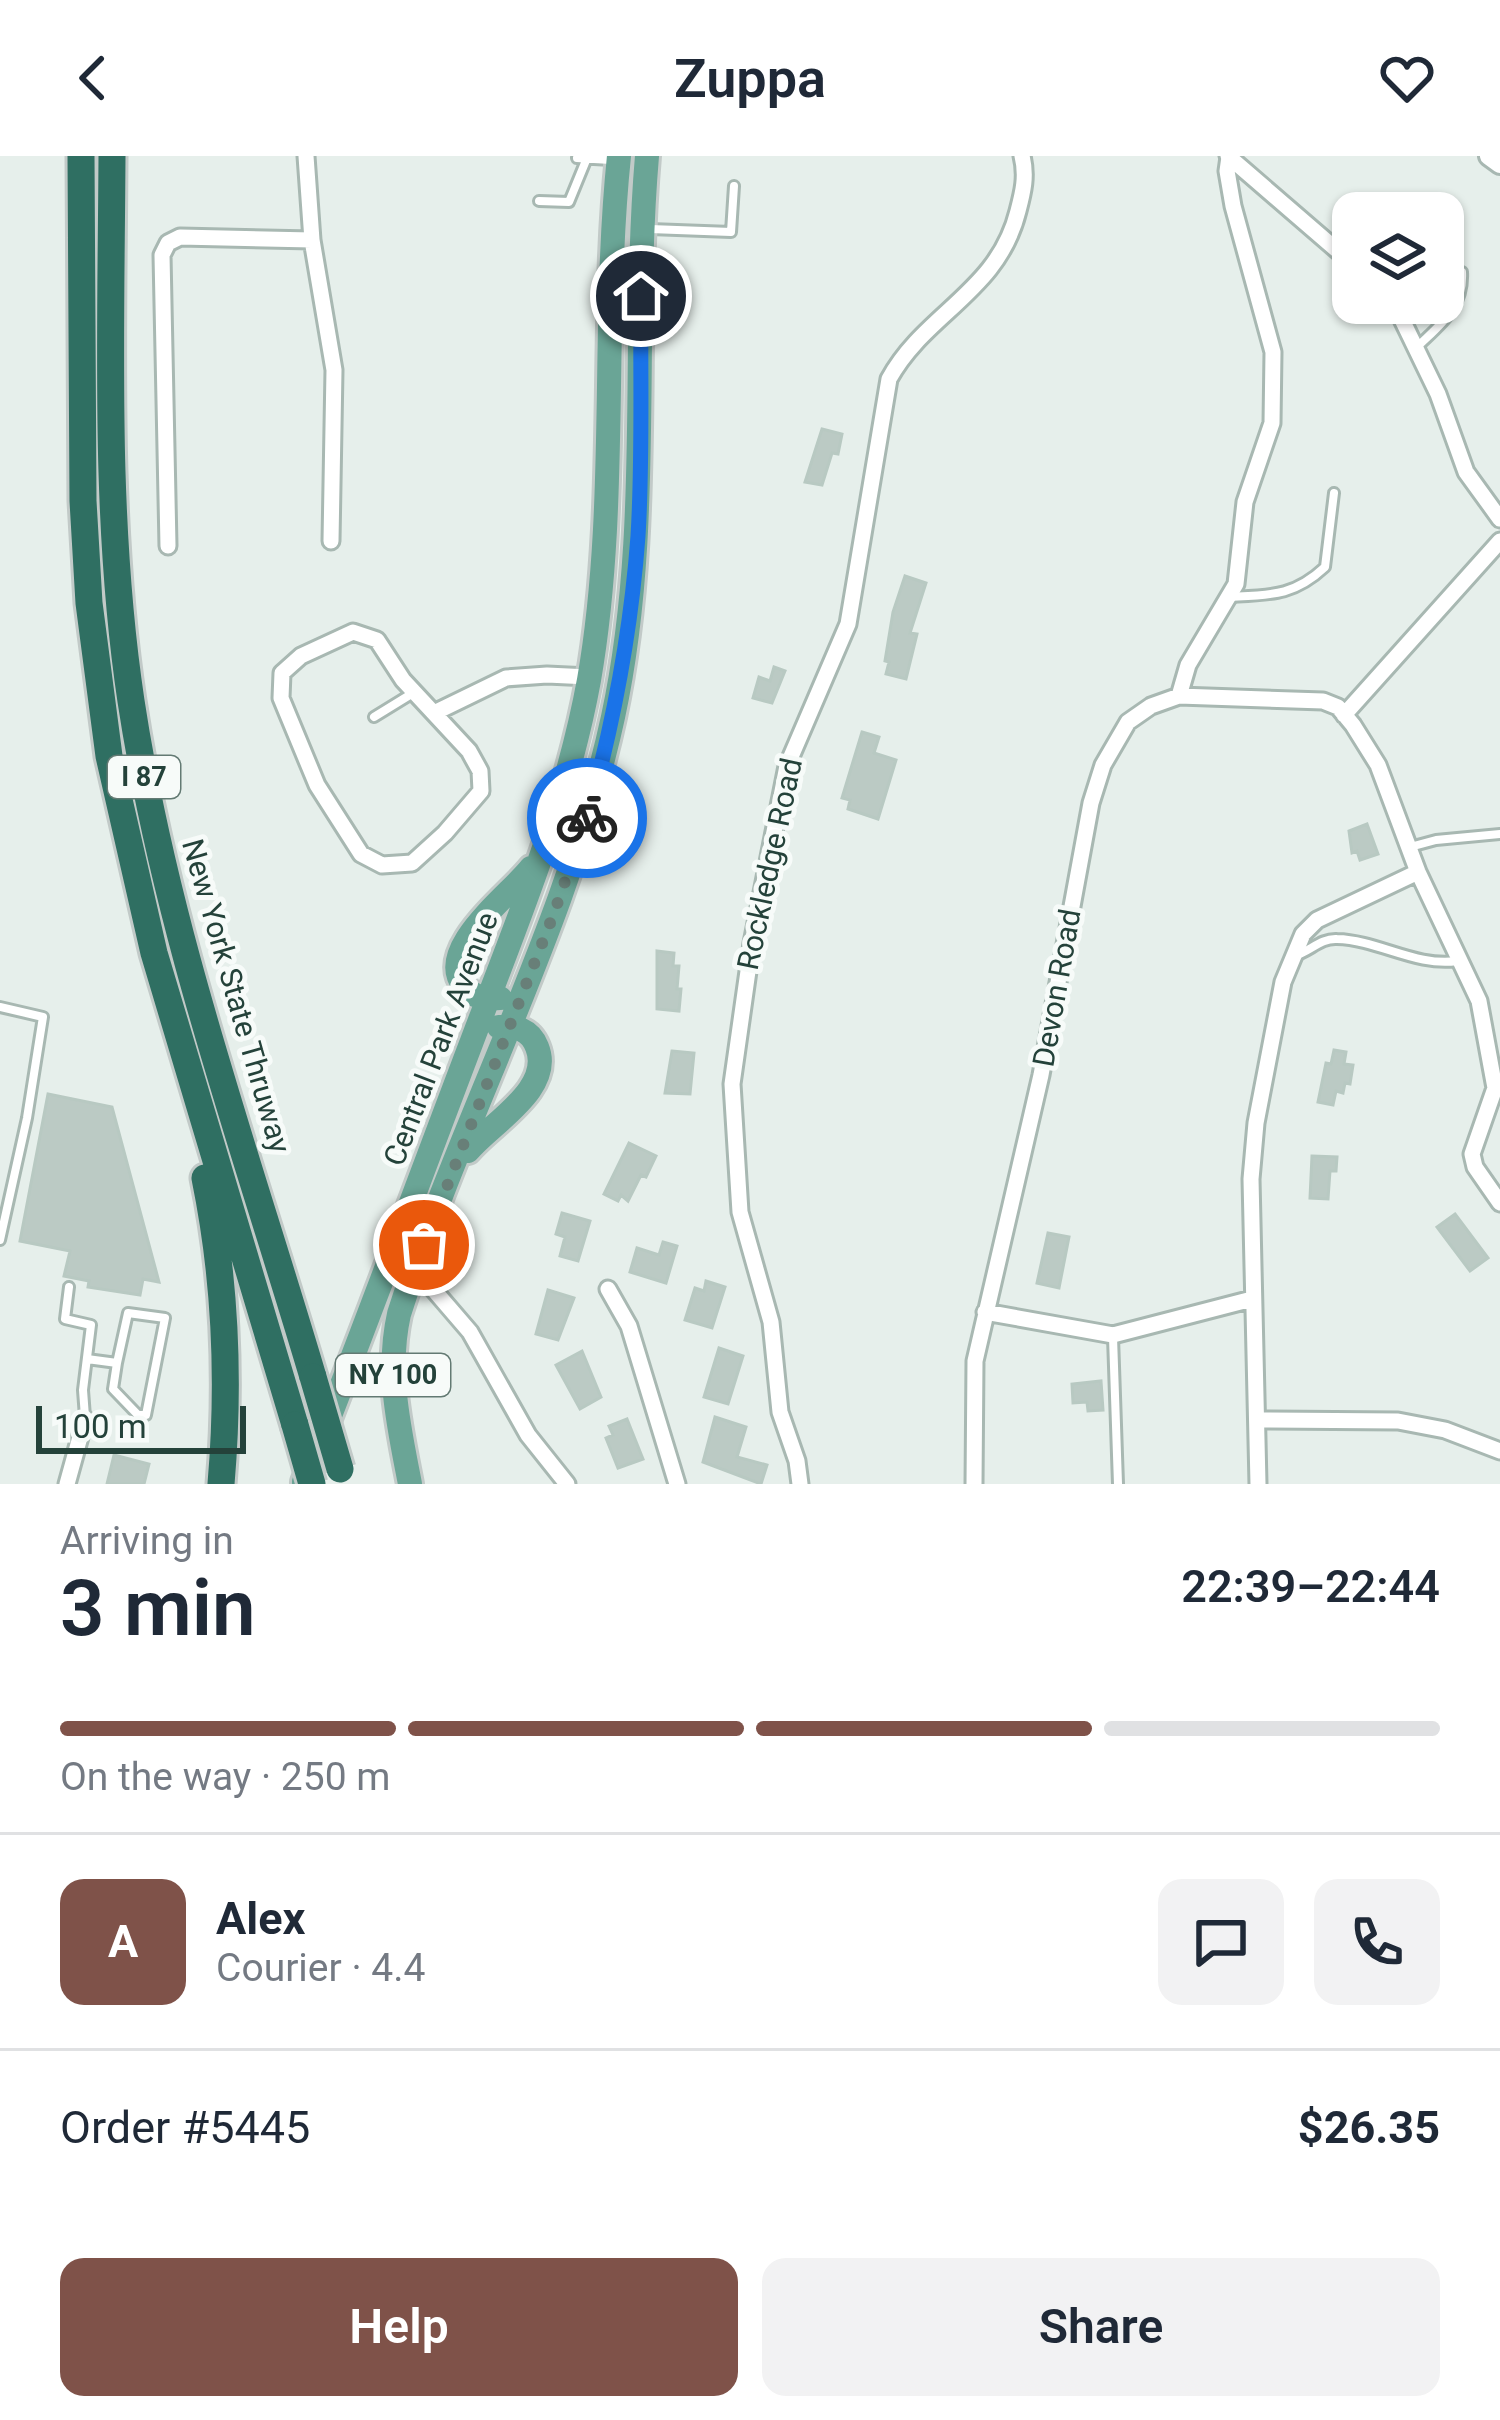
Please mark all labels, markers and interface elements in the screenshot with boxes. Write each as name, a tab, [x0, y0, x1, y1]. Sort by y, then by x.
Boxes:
icon: back	[60, 45, 126, 111]
icon: heart	[1374, 45, 1440, 111]
text: Zuppa	[674, 47, 826, 110]
map controls	[1332, 192, 1464, 324]
button: layers	[1332, 192, 1464, 324]
pin	[590, 245, 692, 347]
icon: home	[608, 263, 674, 329]
street label: Rockledge Road	[730, 755, 809, 973]
road number: I 87	[108, 756, 180, 798]
courier	[527, 758, 647, 878]
icon: bike	[554, 785, 620, 851]
street label: New York State Thruway	[175, 835, 298, 1157]
street label: Devon Road	[1025, 906, 1088, 1070]
street label: Central Park Avenue	[376, 907, 505, 1170]
pin	[373, 1194, 475, 1296]
icon: bag	[391, 1212, 457, 1278]
road number: NY 100	[336, 1354, 450, 1396]
scale bar	[36, 1400, 246, 1453]
text: 100 m	[54, 1407, 147, 1446]
text: Arriving in	[60, 1518, 234, 1564]
text: 22:39–22:44	[1181, 1560, 1440, 1613]
text: 3 min	[60, 1563, 256, 1654]
text: On the way · 250 m	[60, 1754, 391, 1800]
button: chat	[1158, 1879, 1284, 2005]
button: phone	[1314, 1879, 1440, 2005]
text: Alex	[216, 1892, 305, 1945]
text: A	[108, 1915, 138, 1968]
text: Courier · 4.4	[216, 1945, 425, 1991]
text: Order #5445	[60, 2101, 310, 2154]
text: $26.35	[1298, 2101, 1440, 2154]
button: Help	[60, 2258, 738, 2396]
button: Share	[762, 2258, 1440, 2396]

